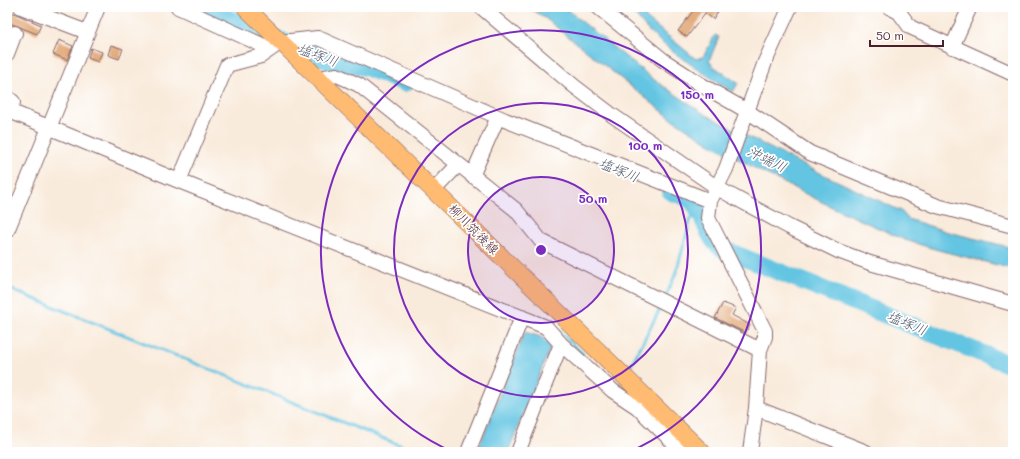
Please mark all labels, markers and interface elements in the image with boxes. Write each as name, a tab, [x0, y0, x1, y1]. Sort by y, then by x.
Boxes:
scale bar	[870, 22, 943, 48]
text: 50 m	[876, 27, 904, 43]
water label: 塩塚川	[295, 38, 341, 71]
text: 150 m	[680, 86, 714, 102]
text: 100 m	[628, 137, 662, 153]
water label: 沖端川	[744, 141, 790, 176]
water label: 塩塚川	[596, 153, 642, 186]
text: 50 m	[579, 190, 607, 206]
street label: 柳川筑後線	[445, 200, 504, 258]
centre of rings	[534, 243, 548, 257]
water label: 塩塚川	[884, 306, 930, 339]

